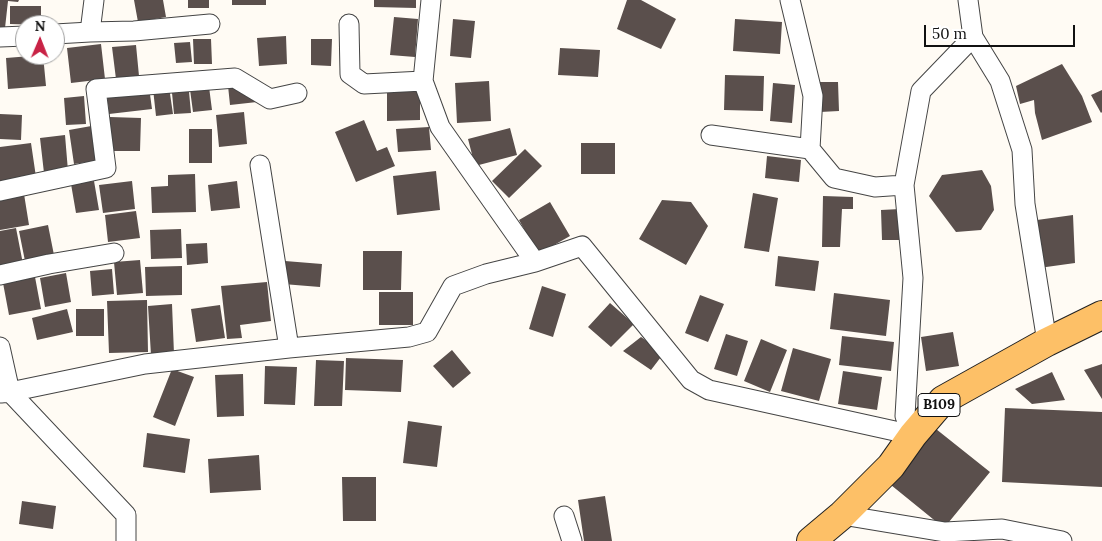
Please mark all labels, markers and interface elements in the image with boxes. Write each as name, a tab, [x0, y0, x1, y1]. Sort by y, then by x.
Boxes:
north arrow	[15, 15, 65, 65]
scale bar	[927, 15, 1078, 47]
text: N	[35, 17, 46, 35]
text: 50 m	[932, 24, 967, 43]
road number: B109	[918, 394, 960, 416]

